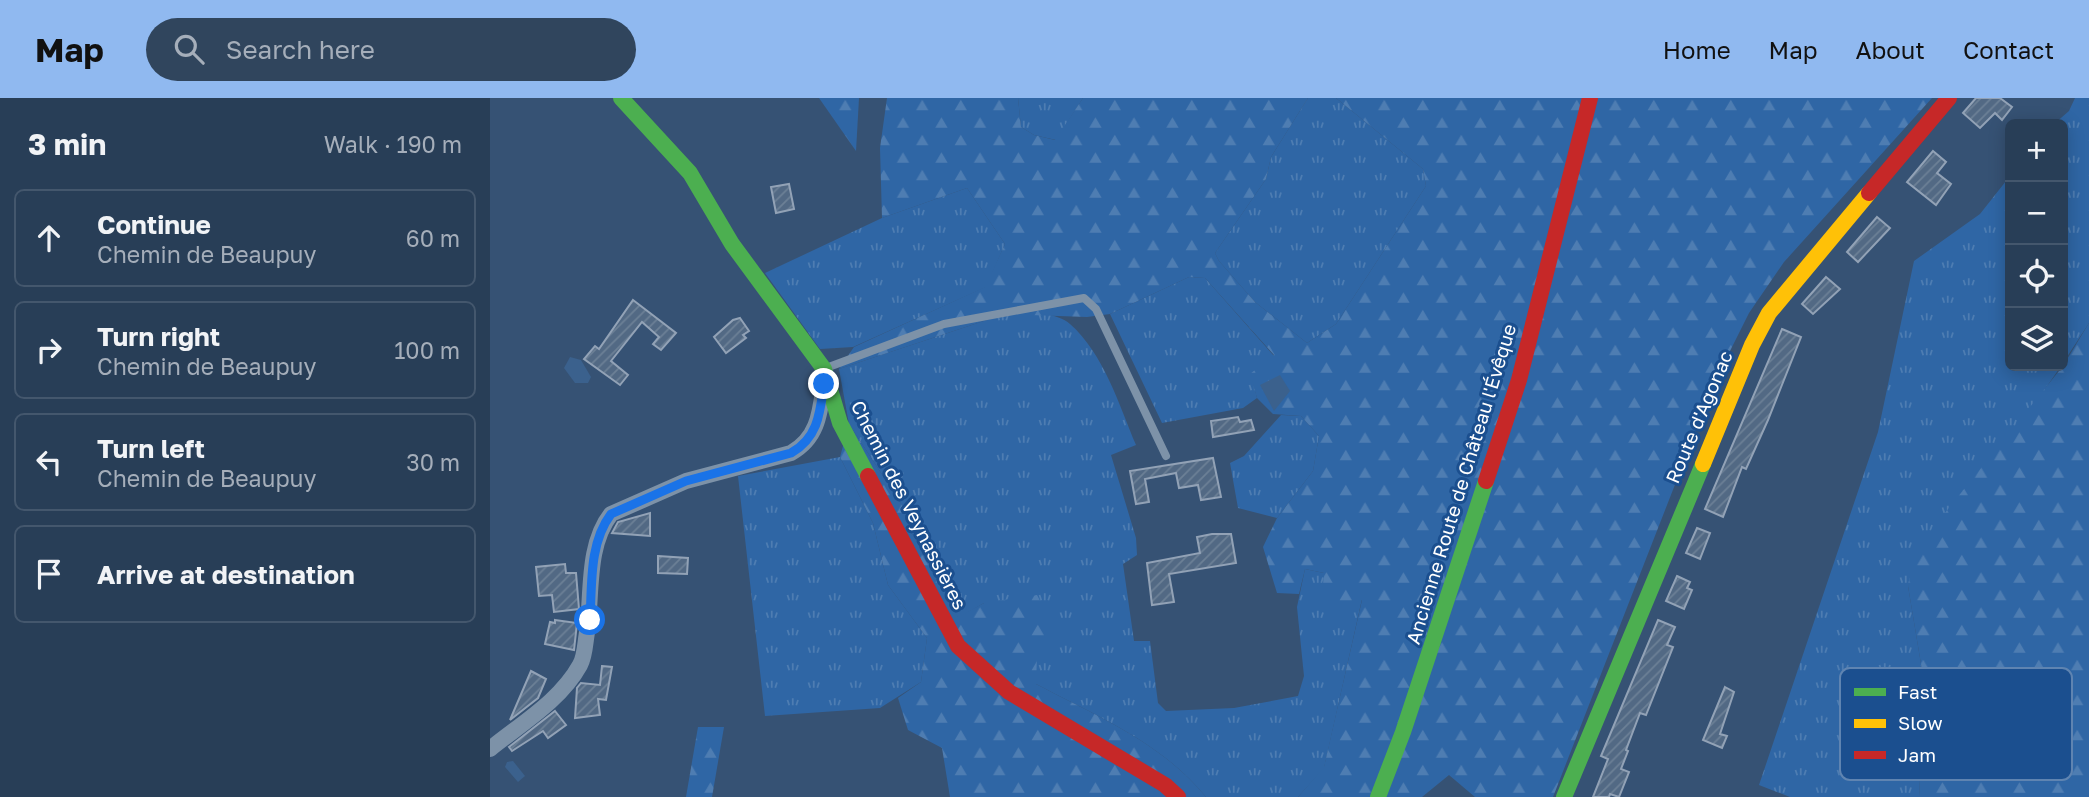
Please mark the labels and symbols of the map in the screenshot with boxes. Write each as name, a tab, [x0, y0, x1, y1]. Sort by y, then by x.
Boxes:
street label: Ancienne Route de Château l'Évêque	[1401, 321, 1520, 647]
street label: Route d'Agonac	[1660, 347, 1737, 487]
route end	[808, 368, 839, 399]
street label: Chemin des Veynassières	[847, 396, 972, 613]
route start	[574, 604, 605, 635]
legend	[1840, 668, 2072, 780]
text: Fast	[1898, 680, 1937, 703]
text: Slow	[1898, 711, 1943, 734]
text: Jam	[1898, 743, 1936, 766]

